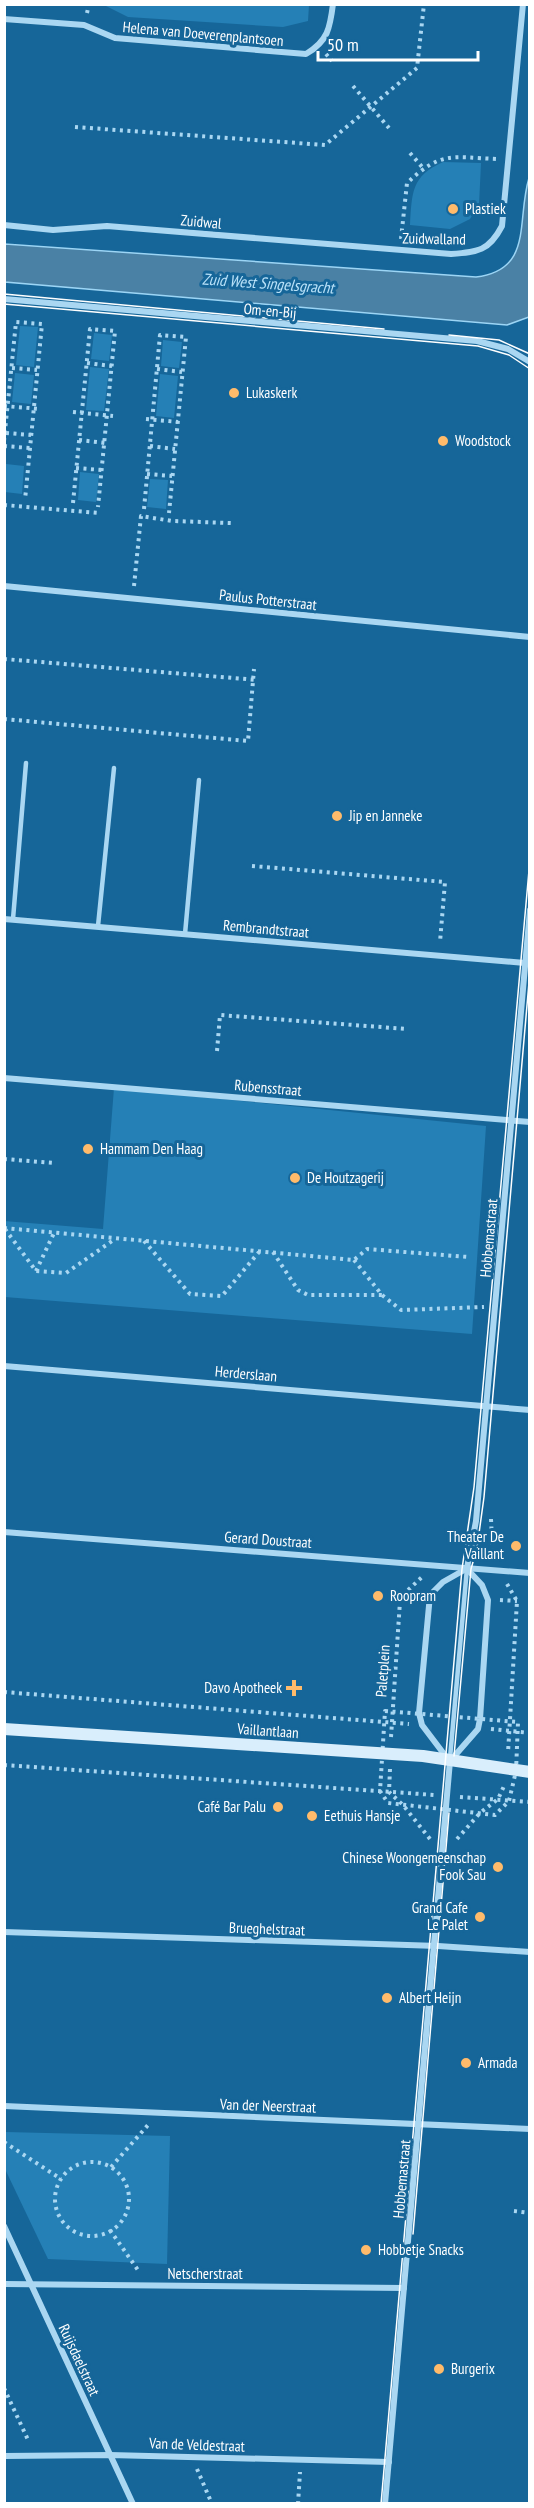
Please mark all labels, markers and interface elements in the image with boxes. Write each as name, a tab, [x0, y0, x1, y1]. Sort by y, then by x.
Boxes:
street label: Helena van Doeverenplantsoen	[122, 17, 284, 50]
scale bar	[318, 24, 478, 62]
text: 50 m	[327, 33, 359, 56]
place label: Plastiek	[465, 199, 506, 218]
marker: Plastiek	[446, 202, 460, 216]
street label: Zuidwal	[180, 210, 223, 233]
street label: Zuidwalland	[402, 228, 466, 249]
water label: Zuid West Singelsgracht	[201, 268, 336, 298]
street label: Om-en-Bij	[243, 299, 297, 322]
place label: Lukaskerk	[246, 383, 297, 402]
marker: Lukaskerk	[227, 386, 241, 400]
place label: Woodstock	[455, 431, 511, 450]
marker: Woodstock	[436, 434, 450, 448]
street label: Paulus Potterstraat	[218, 585, 318, 614]
place label: Jip en Janneke	[348, 806, 422, 825]
marker: Jip en Janneke	[330, 809, 344, 823]
street label: Rembrandtstraat	[222, 915, 310, 942]
street label: Rubensstraat	[234, 1075, 303, 1100]
place label: Hammam Den Haag	[100, 1139, 203, 1158]
marker: Hammam Den Haag	[81, 1142, 95, 1156]
place label: De Houtzagerij	[307, 1168, 384, 1187]
marker: De Houtzagerij	[288, 1171, 302, 1185]
street label: Hobbemastraat	[476, 1198, 501, 1278]
street label: Herderslaan	[214, 1361, 278, 1386]
street label: Gerard Doustraat	[224, 1527, 312, 1552]
place label: Theater De Vaillant	[447, 1527, 504, 1563]
marker: Theater De Vaillant	[509, 1539, 523, 1553]
place label: Roopram	[390, 1586, 436, 1605]
marker: Roopram	[371, 1589, 385, 1603]
street label: Paletplein	[371, 1644, 394, 1698]
place label: Davo Apotheek	[204, 1678, 282, 1697]
marker: Davo Apotheek	[287, 1681, 301, 1695]
street label: Vaillantlaan	[236, 1719, 299, 1742]
place label: Café Bar Palu	[197, 1797, 266, 1816]
marker: Café Bar Palu	[271, 1800, 285, 1814]
place label: Eethuis Hansje	[324, 1806, 401, 1825]
marker: Eethuis Hansje	[305, 1809, 319, 1823]
place label: Chinese Woongemeenschap Fook Sau	[342, 1848, 486, 1884]
marker: Chinese Woongemeenschap Fook Sau	[491, 1860, 505, 1874]
place label: Grand Cafe Le Palet	[412, 1898, 468, 1934]
marker: Grand Cafe Le Palet	[473, 1910, 487, 1924]
street label: Brueghelstraat	[229, 1918, 305, 1939]
place label: Albert Heijn	[399, 1988, 461, 2007]
marker: Albert Heijn	[380, 1991, 394, 2005]
place label: Armada	[478, 2053, 517, 2072]
marker: Armada	[459, 2056, 473, 2070]
street label: Van der Neerstraat	[219, 2094, 316, 2117]
street label: Hobbemastraat	[389, 2139, 414, 2219]
place label: Hobbetje Snacks	[378, 2240, 464, 2259]
marker: Hobbetje Snacks	[359, 2243, 373, 2257]
street label: Netscherstraat	[167, 2264, 243, 2283]
street label: Ruijsdaelstraat	[55, 2321, 104, 2399]
place label: Burgerix	[451, 2359, 495, 2378]
marker: Burgerix	[432, 2362, 446, 2376]
street label: Van de Veldestraat	[148, 2433, 245, 2456]

